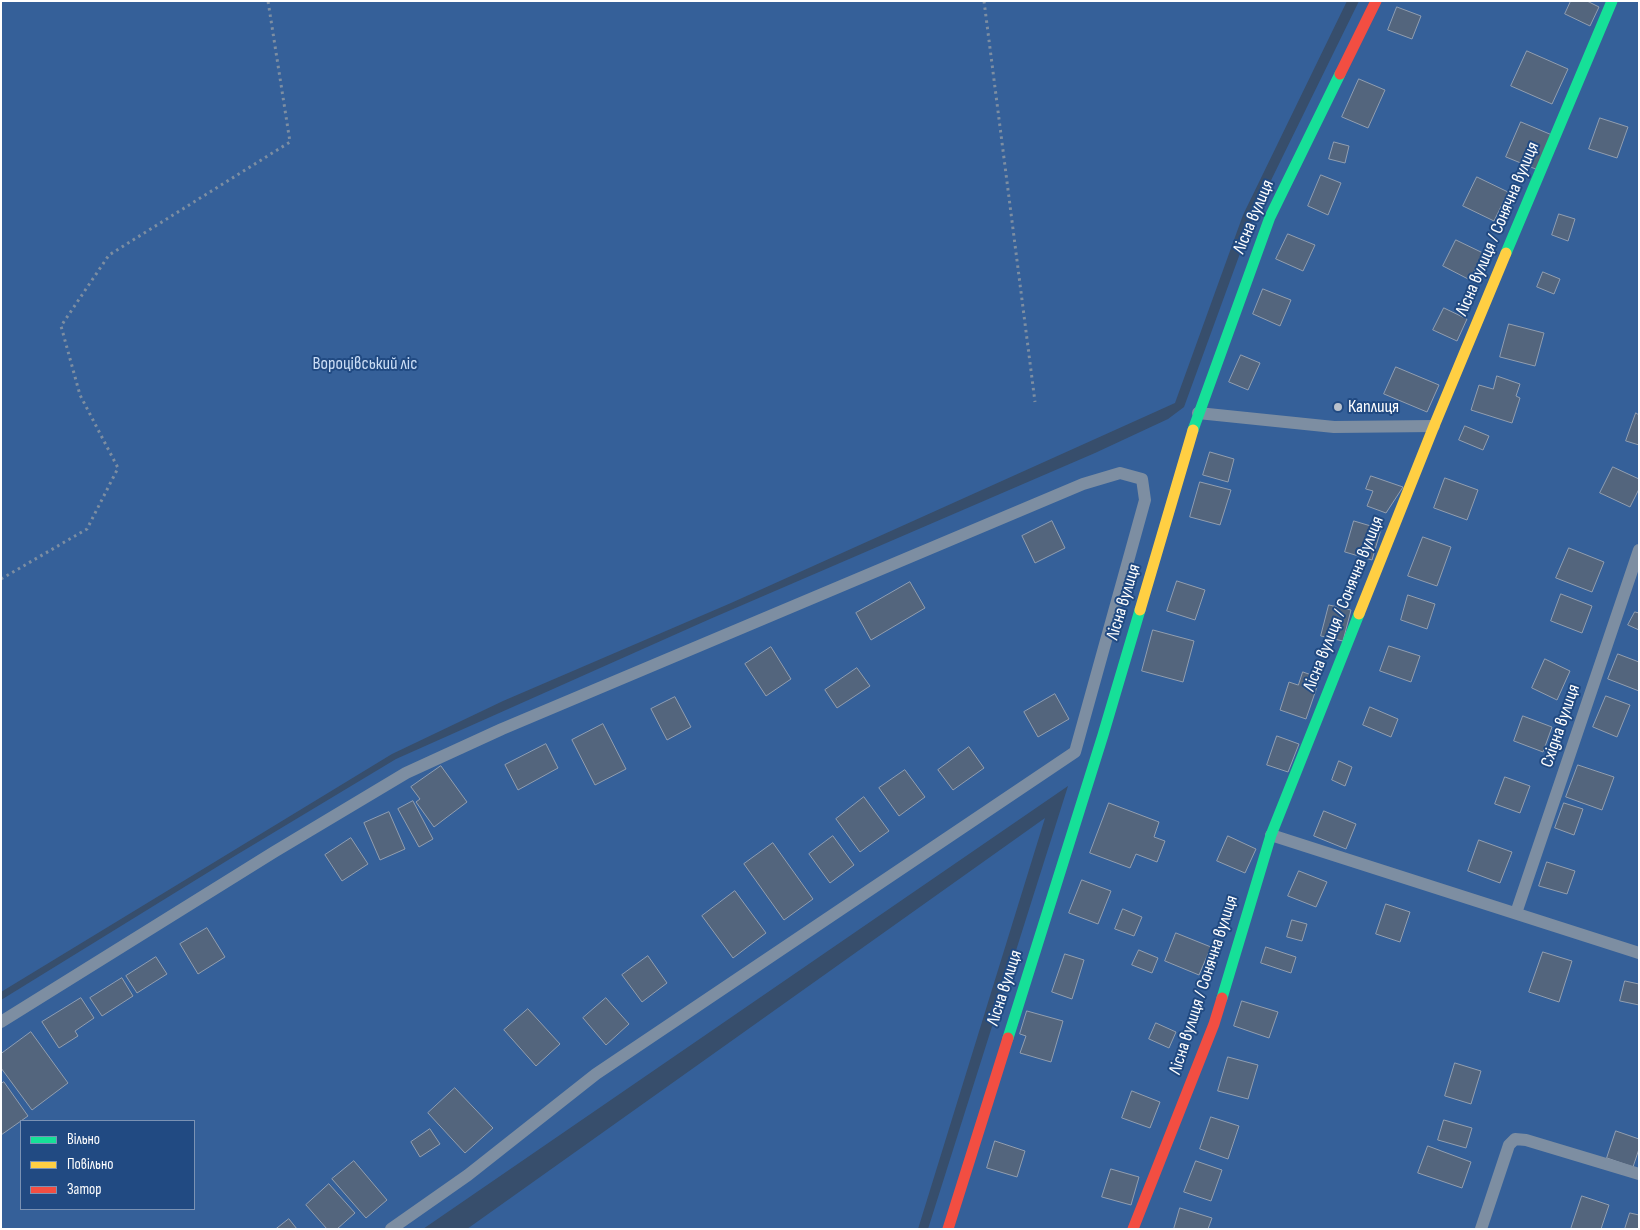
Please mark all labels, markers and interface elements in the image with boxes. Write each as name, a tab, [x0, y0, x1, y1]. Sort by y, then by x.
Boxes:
street label: Лісна вулиця / Сонячна вулиця	[1452, 139, 1544, 319]
street label: Лісна вулиця	[1229, 177, 1279, 257]
park label: Вороцівський ліс	[313, 353, 417, 375]
place label: Каплиця	[1348, 396, 1399, 418]
marker: Каплиця	[1332, 401, 1344, 413]
street label: Лісна вулиця / Сонячна вулиця	[1299, 513, 1389, 695]
street label: Лісна вулиця	[1102, 562, 1146, 642]
street label: Східна вулиця	[1537, 682, 1585, 770]
street label: Лісна вулиця / Сонячна вулиця	[1165, 893, 1243, 1077]
street label: Лісна вулиця	[983, 948, 1027, 1028]
legend	[20, 1120, 195, 1210]
text: Вільно	[67, 1130, 100, 1149]
text: Повільно	[67, 1155, 113, 1174]
text: Затор	[67, 1180, 101, 1199]

